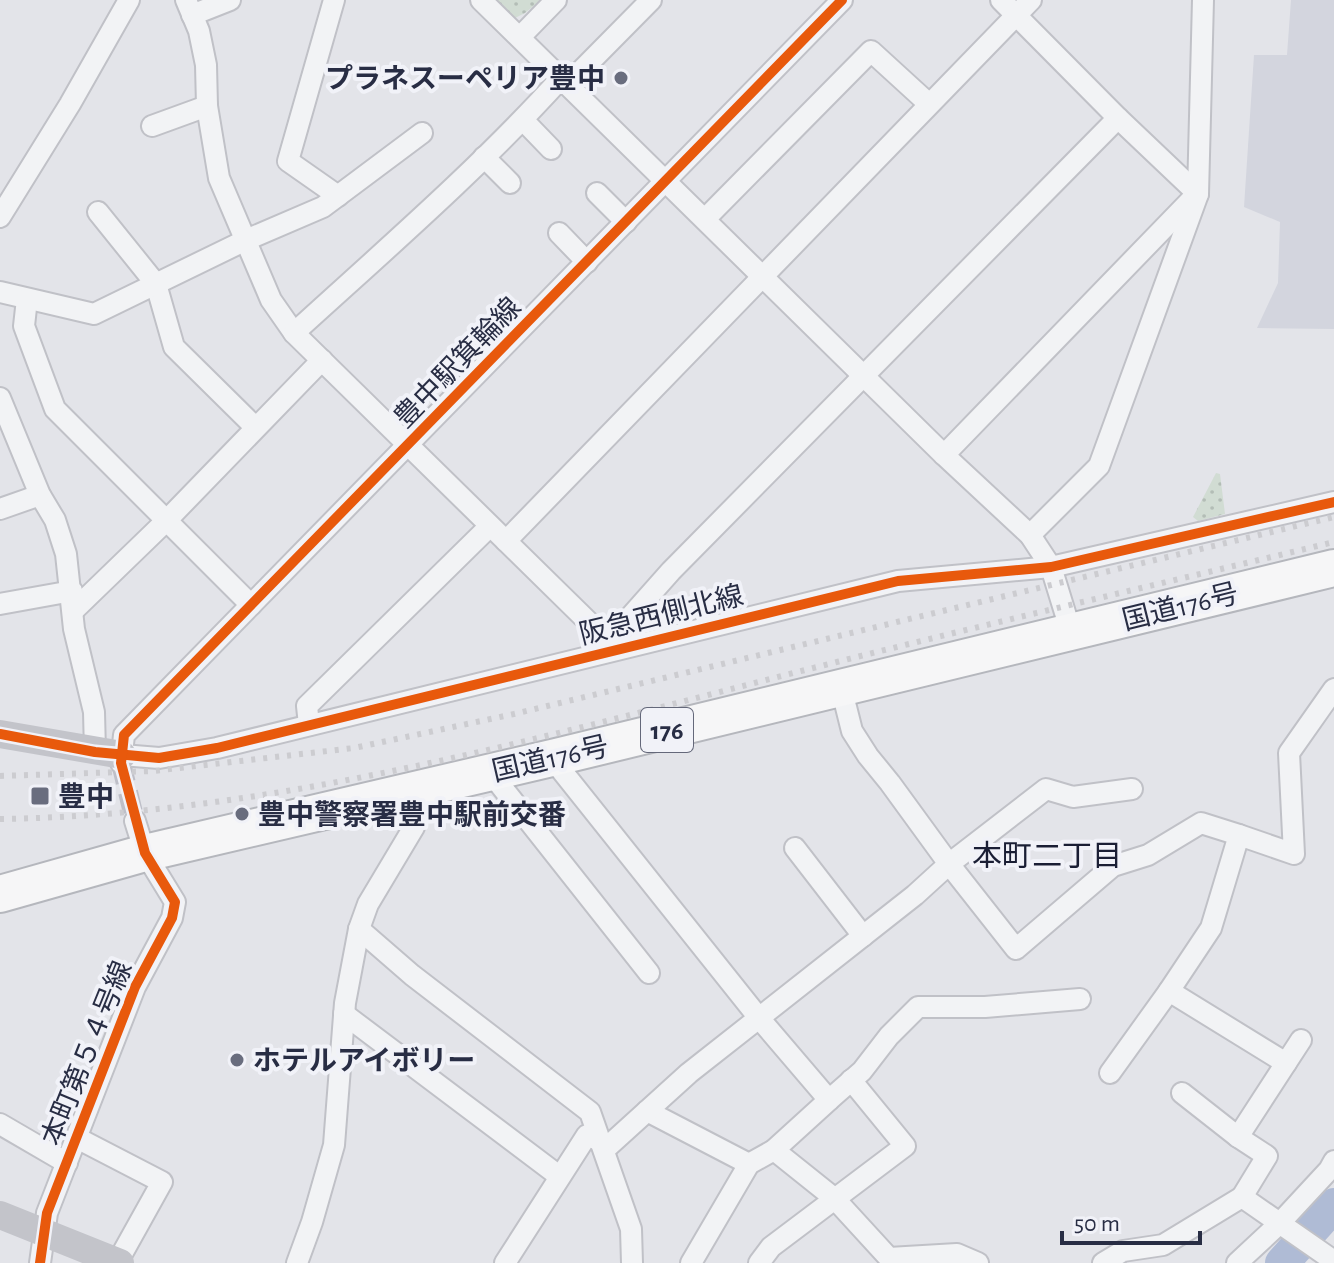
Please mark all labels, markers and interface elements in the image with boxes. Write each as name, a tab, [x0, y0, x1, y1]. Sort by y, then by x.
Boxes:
place label: プラネスーペリア豊中	[325, 64, 605, 94]
marker: プラネスーペリア豊中	[612, 69, 630, 87]
street label: 豊中駅箕輪線	[389, 292, 527, 434]
street label: 国道176号	[1119, 578, 1241, 636]
street label: 阪急西側北線	[576, 580, 746, 650]
road number: 176	[641, 708, 693, 752]
street label: 国道176号	[489, 731, 611, 787]
place label: 豊中	[58, 782, 114, 812]
marker: 豊中	[29, 785, 51, 807]
place label: 豊中警察署豊中駅前交番	[258, 799, 566, 830]
marker: 豊中警察署豊中駅前交番	[233, 805, 251, 823]
district label: 本町二丁目	[972, 840, 1122, 872]
street label: 本町第５４号線	[36, 957, 138, 1150]
place label: ホテルアイボリー	[253, 1046, 476, 1076]
marker: ホテルアイボリー	[228, 1051, 246, 1069]
scale bar	[1062, 1195, 1200, 1245]
text: 50 m	[1074, 1212, 1120, 1236]

